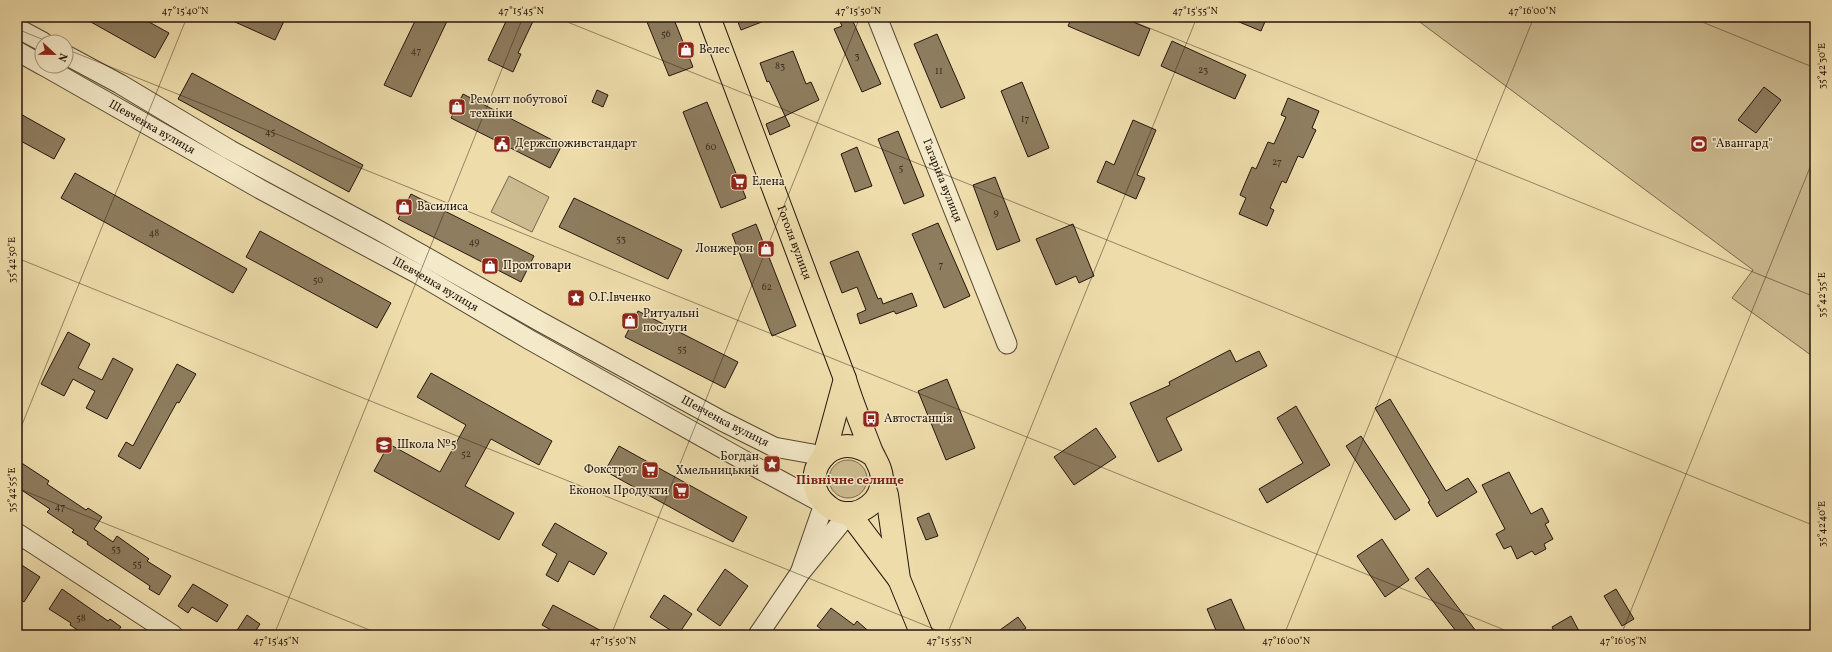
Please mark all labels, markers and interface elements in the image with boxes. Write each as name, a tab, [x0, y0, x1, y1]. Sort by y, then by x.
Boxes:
text: 47°15'40"N	[162, 4, 209, 18]
text: 47°15'45"N	[498, 4, 544, 18]
text: 47°15'50"N	[835, 4, 882, 18]
text: 47°15'55"N	[1172, 4, 1218, 18]
text: 47°16'00"N	[1508, 4, 1557, 18]
house number: 56	[661, 27, 671, 41]
north arrow	[34, 34, 74, 74]
shop icon: Велес	[676, 40, 696, 60]
place label: Велес	[699, 42, 730, 58]
text: 35°42'30"E	[1815, 43, 1829, 89]
house number: 47	[411, 44, 422, 58]
house number: 3	[854, 49, 860, 63]
text: N	[53, 51, 70, 64]
house number: 83	[775, 59, 785, 73]
house number: 23	[1198, 63, 1208, 77]
house number: 11	[935, 64, 943, 78]
place label: Ремонт побутової техніки	[470, 92, 568, 122]
street label: Шевченка вулиця	[106, 96, 198, 158]
shop icon: Ремонт побутової техніки	[447, 97, 467, 117]
house number: 17	[1021, 112, 1030, 126]
house number: 45	[265, 125, 275, 139]
public building icon: Держспоживстандарт	[492, 134, 512, 154]
sports icon: "Авангард"	[1689, 134, 1709, 154]
place label: Держспоживстандарт	[515, 136, 637, 152]
place label: "Авангард"	[1712, 136, 1772, 152]
street label: Гагаріна вулиця	[918, 137, 966, 225]
house number: 60	[705, 140, 717, 154]
house number: 27	[1272, 155, 1282, 169]
house number: 5	[899, 161, 904, 175]
supermarket icon: Елена	[729, 172, 749, 192]
place label: Елена	[752, 174, 785, 190]
shop icon: Василиса	[394, 197, 414, 217]
place label: Василиса	[417, 199, 468, 215]
street label: Гоголя вулиця	[772, 203, 815, 282]
house number: 9	[993, 206, 999, 220]
house number: 48	[149, 226, 159, 240]
house number: 53	[616, 232, 626, 246]
house number: 49	[469, 235, 479, 249]
text: 35°42'50"E	[5, 237, 19, 283]
shop icon: Лонжерон	[756, 239, 776, 259]
place label: Лонжерон	[696, 241, 753, 257]
street label: Шевченка вулиця	[389, 253, 481, 316]
shop icon: Промтовари	[480, 256, 500, 276]
place label: Промтовари	[503, 258, 571, 274]
house number: 7	[939, 258, 944, 272]
text: 35°42'35"E	[1815, 272, 1829, 318]
house number: 50	[313, 273, 323, 287]
house number: 62	[762, 280, 772, 294]
place icon: О.Г.Івченко	[566, 288, 586, 308]
place label: О.Г.Івченко	[589, 290, 651, 306]
place label: Ритуальні послуги	[643, 306, 699, 336]
shop icon: Ритуальні послуги	[620, 311, 640, 331]
house number: 55	[677, 342, 687, 356]
street label: Шевченка вулиця	[678, 392, 771, 451]
bus stop icon: Автостанція	[861, 409, 881, 429]
place label: Автостанція	[884, 411, 953, 427]
school or university icon: Школа №5	[374, 435, 394, 455]
place label: Школа №5	[397, 437, 457, 453]
house number: 52	[461, 447, 471, 461]
place label: Богдан Хмельницький	[676, 449, 759, 479]
place icon: Богдан Хмельницький	[762, 454, 782, 474]
supermarket icon: Фокстрот	[640, 460, 660, 480]
place label: Фокстрот	[584, 462, 637, 478]
text: 35°42'55"E	[5, 467, 19, 513]
district label: Північне селище	[796, 472, 904, 490]
supermarket icon: Економ Продукти	[671, 481, 691, 501]
place label: Економ Продукти	[569, 483, 668, 499]
house number: 47	[55, 500, 66, 514]
text: 35°42'40"E	[1815, 501, 1829, 547]
house number: 53	[111, 542, 121, 556]
house number: 55	[132, 557, 142, 571]
house number: 58	[76, 611, 86, 625]
text: 47°15'45"N	[253, 634, 299, 648]
text: 47°15'50"N	[590, 634, 637, 648]
text: 47°15'55"N	[926, 634, 972, 648]
text: 47°16'00"N	[1262, 634, 1311, 648]
text: 47°16'05"N	[1600, 634, 1647, 648]

